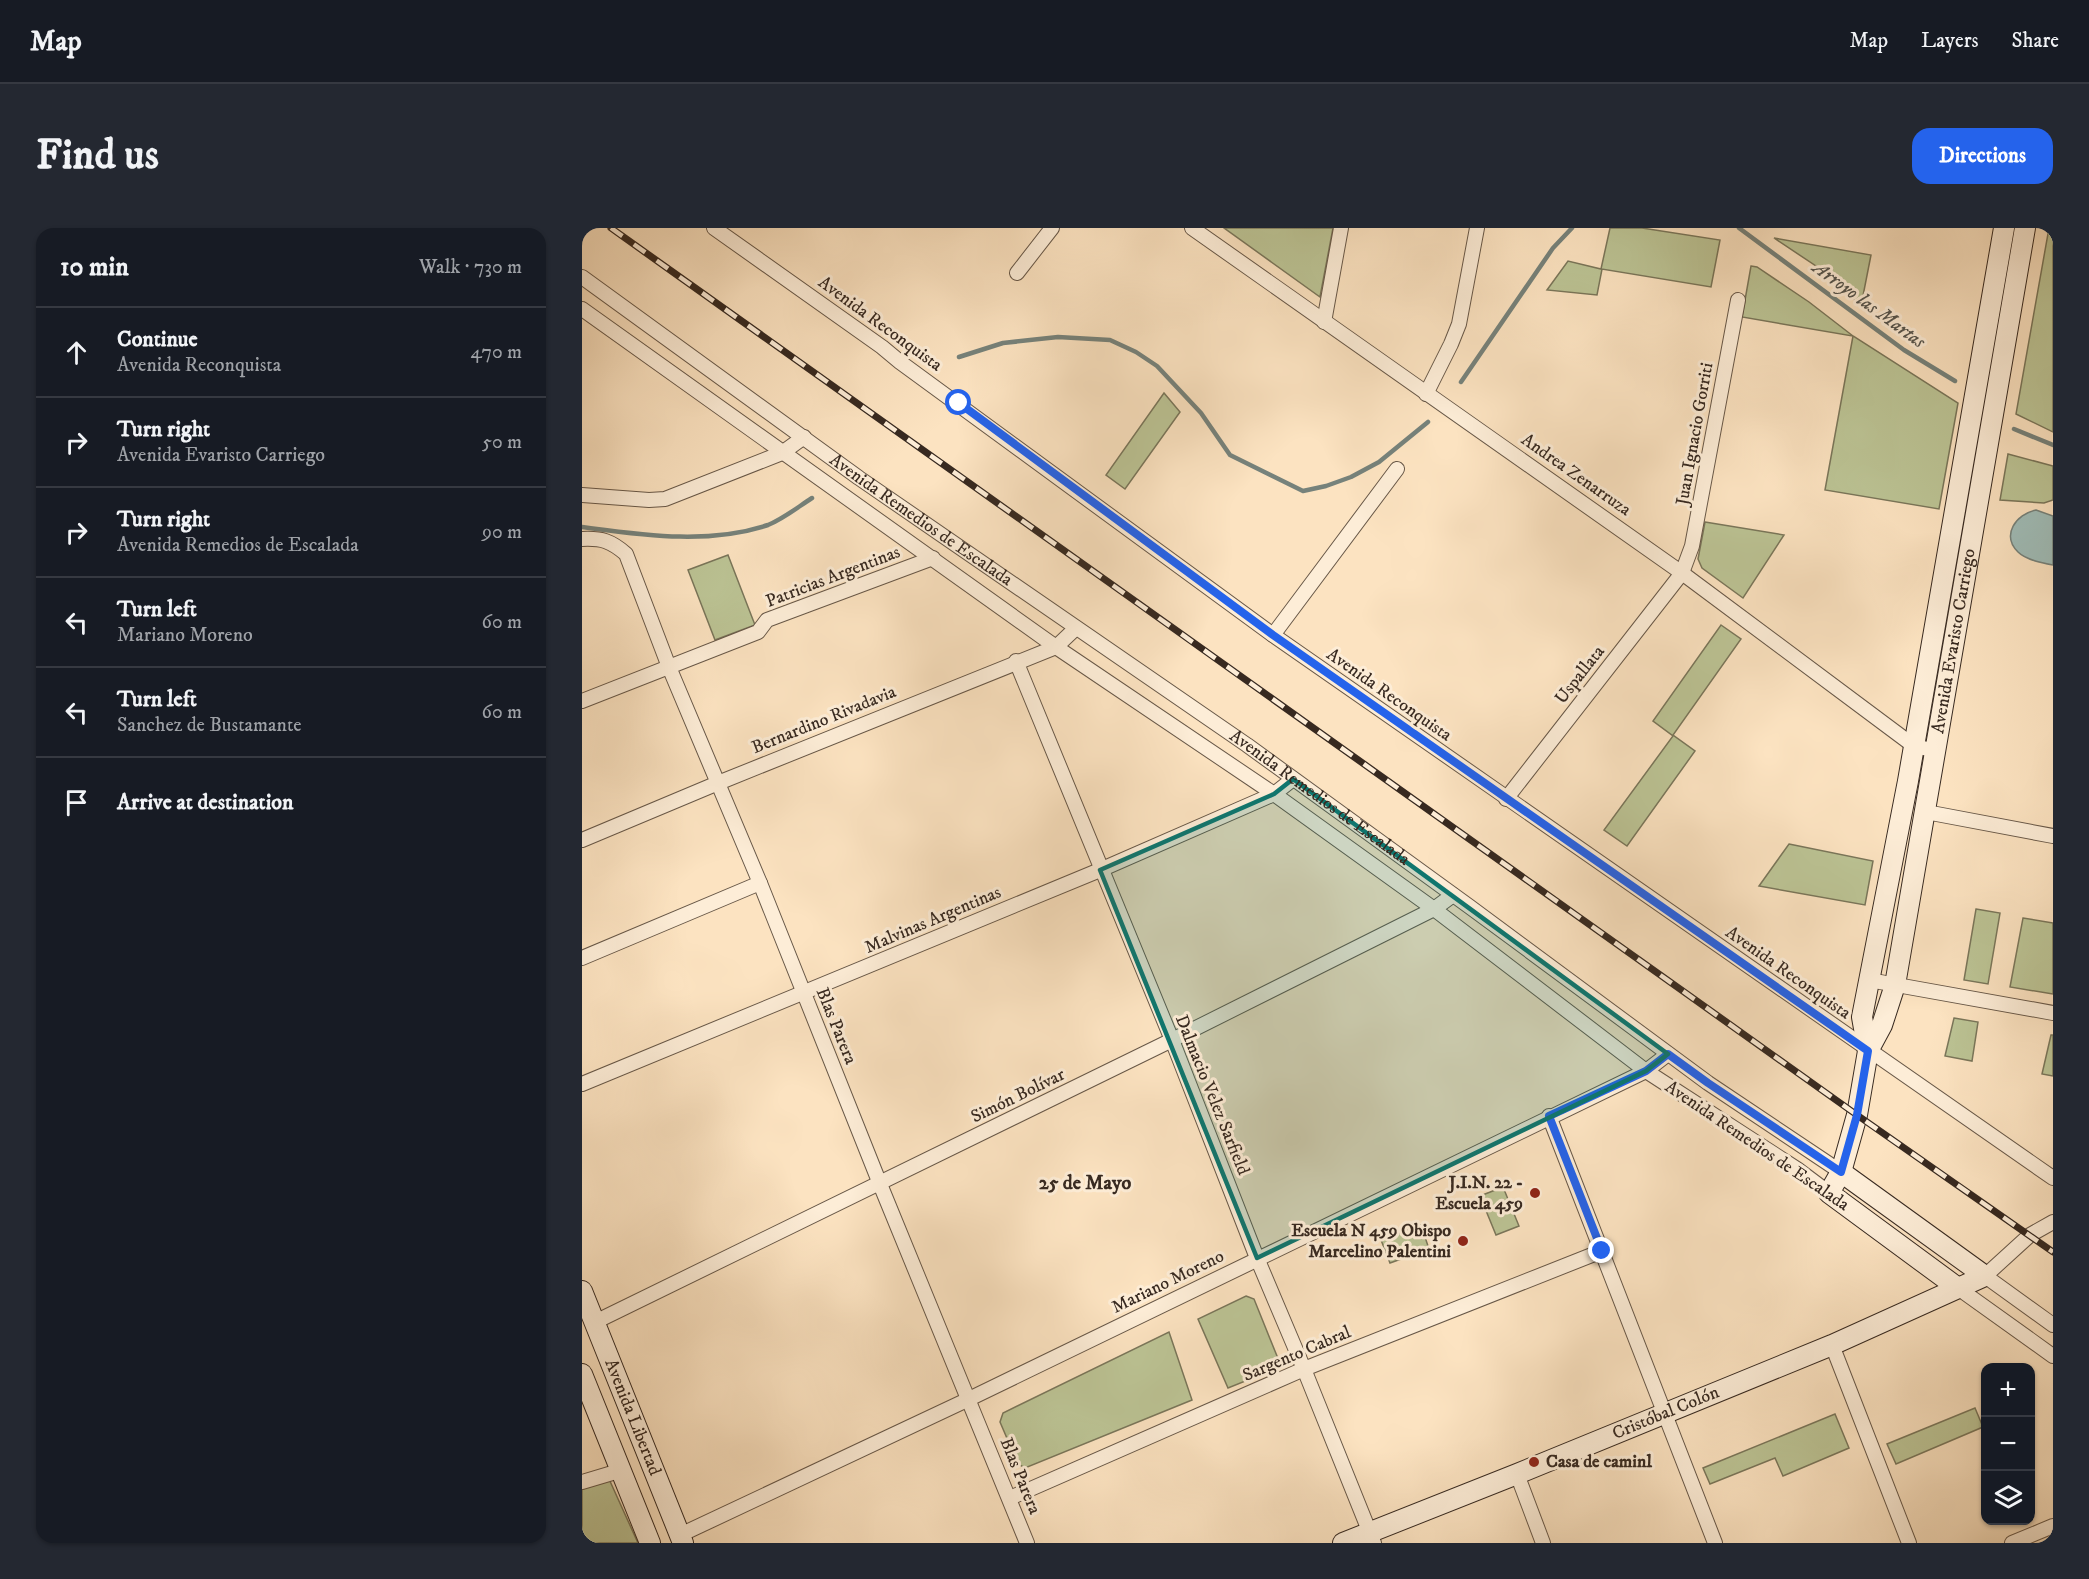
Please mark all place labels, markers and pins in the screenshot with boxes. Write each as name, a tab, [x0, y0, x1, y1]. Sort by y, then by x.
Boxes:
place label: J.I.N. 22 - Escuela 459	[1435, 1172, 1523, 1215]
marker: J.I.N. 22 - Escuela 459	[1528, 1186, 1542, 1200]
place label: Escuela N 459 Obispo Marcelino Palentini	[1291, 1220, 1451, 1263]
marker: Escuela N 459 Obispo Marcelino Palentini	[1456, 1234, 1470, 1248]
place label: Casa de caminl	[1546, 1451, 1652, 1473]
marker: Casa de caminl	[1527, 1455, 1541, 1469]

